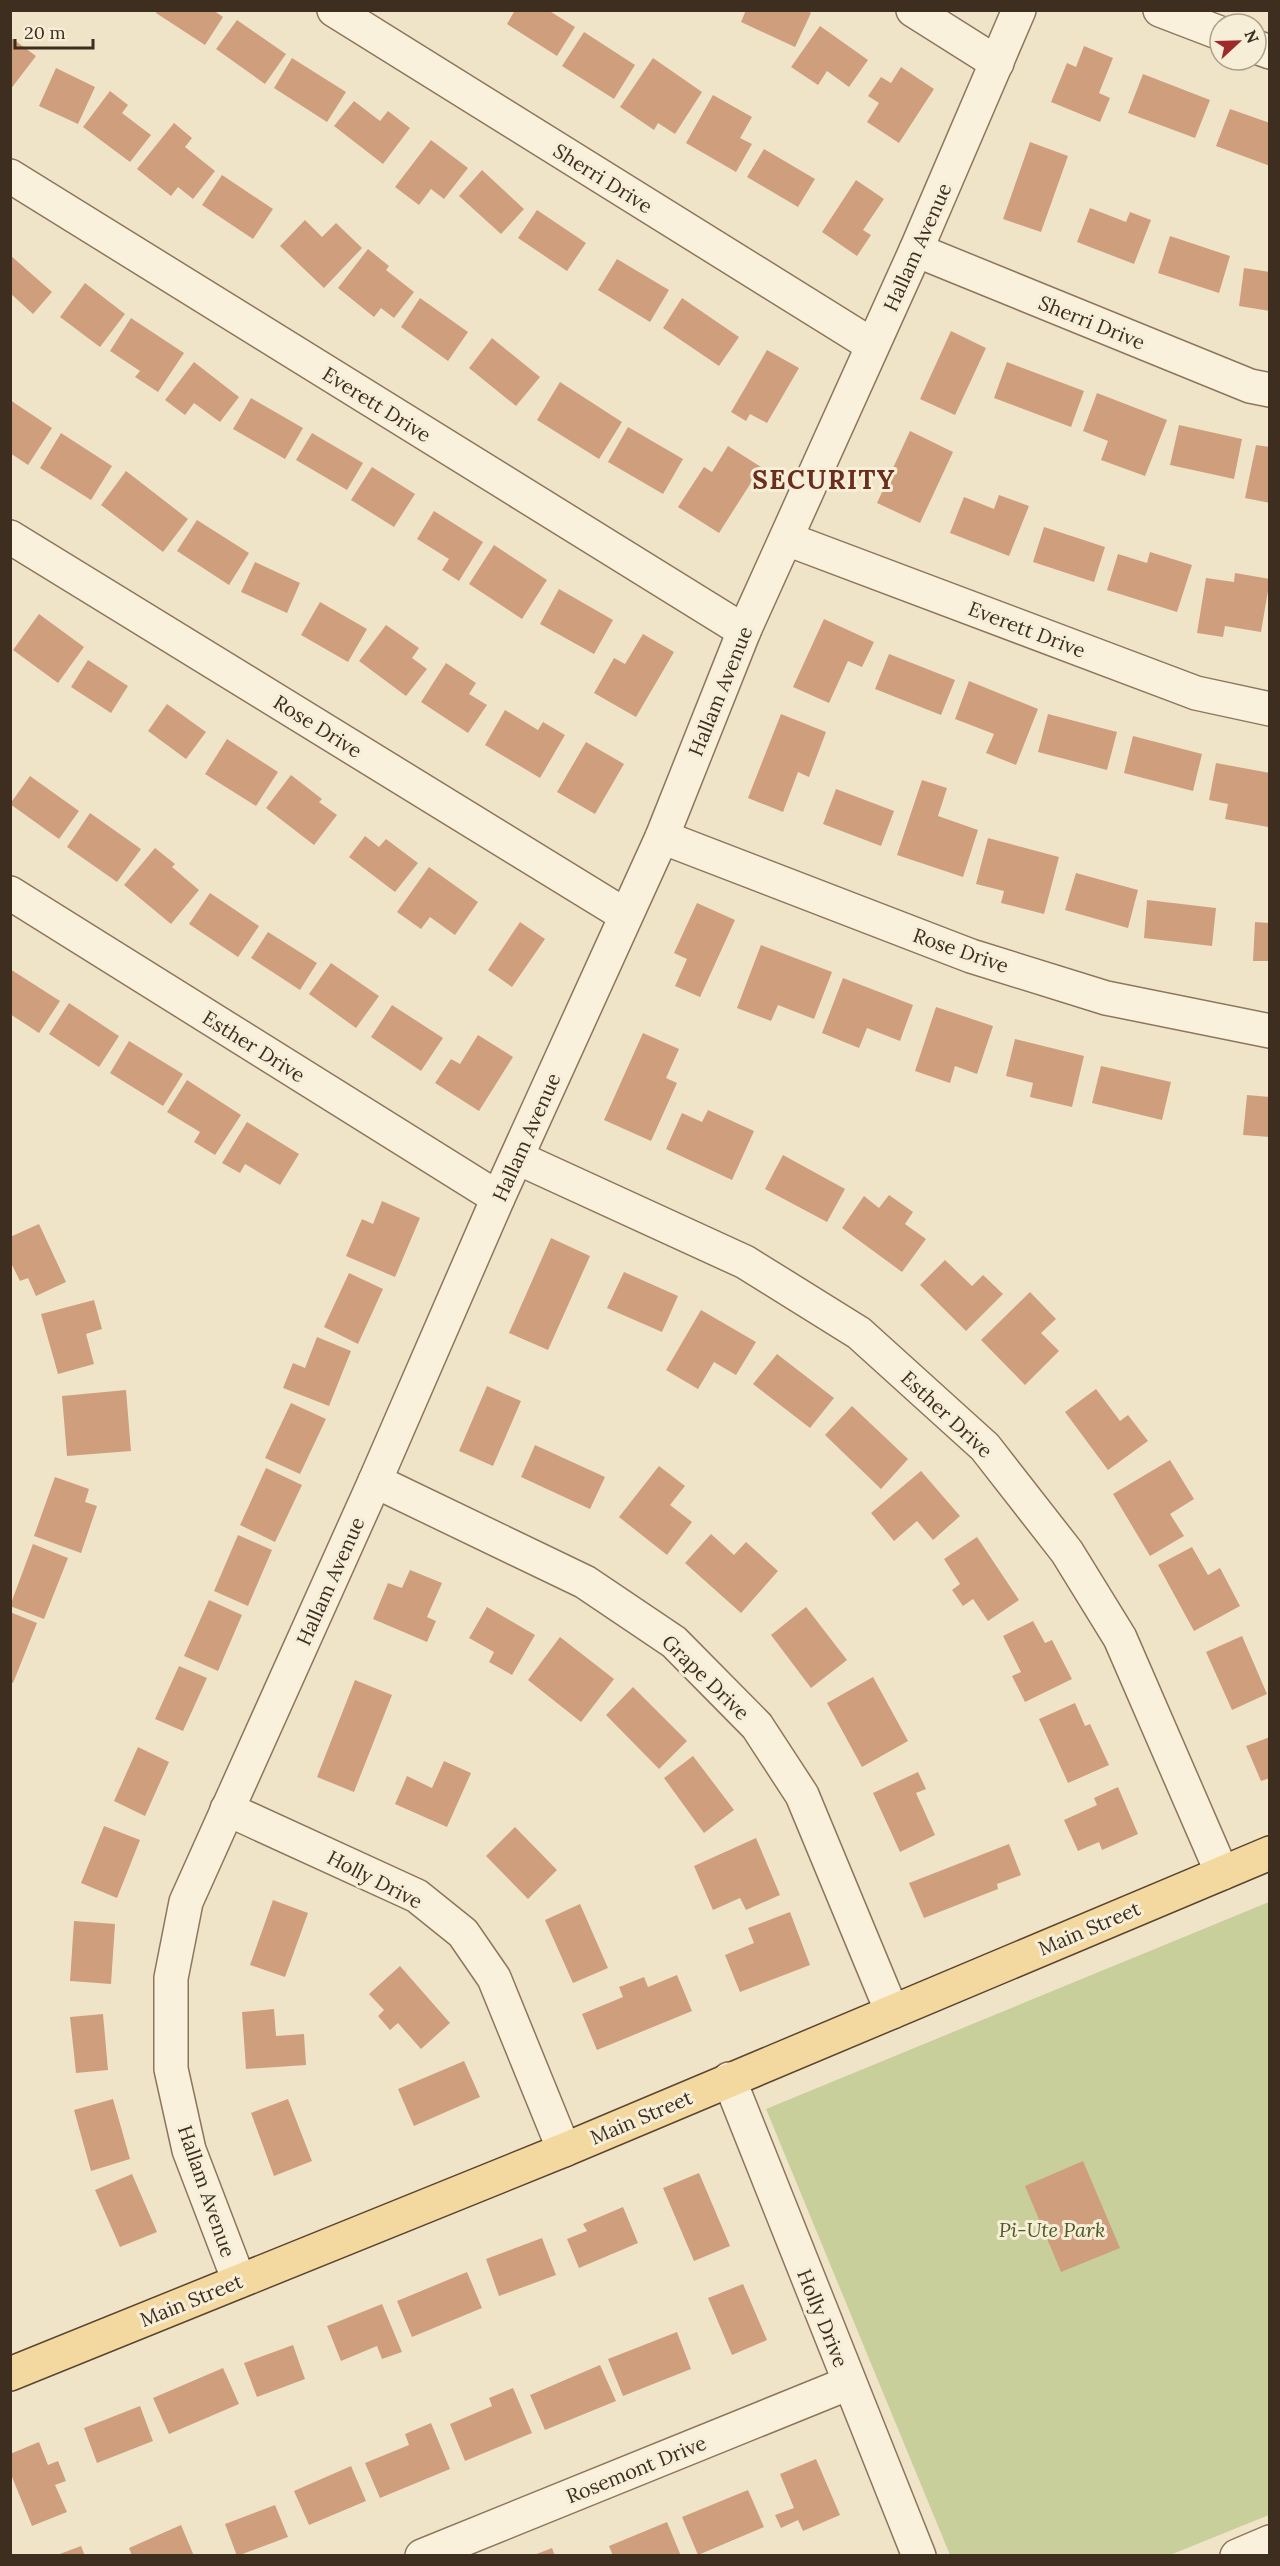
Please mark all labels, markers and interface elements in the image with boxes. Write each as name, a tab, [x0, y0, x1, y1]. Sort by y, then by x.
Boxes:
scale bar	[15, 12, 93, 50]
north arrow	[1208, 12, 1268, 72]
text: 20 m	[24, 21, 66, 44]
text: N	[1240, 27, 1263, 46]
street label: Sherri Drive	[549, 138, 657, 218]
street label: Hallam Avenue	[878, 179, 957, 315]
street label: Sherri Drive	[1035, 289, 1149, 355]
street label: Everett Drive	[318, 361, 436, 447]
district label: SECURITY	[752, 463, 896, 496]
street label: Everett Drive	[965, 595, 1089, 663]
street label: Hallam Avenue	[683, 622, 757, 760]
street label: Rose Drive	[269, 689, 367, 763]
street label: Rose Drive	[910, 922, 1012, 978]
street label: Esther Drive	[198, 1005, 310, 1087]
street label: Hallam Avenue	[487, 1069, 566, 1205]
street label: Esther Drive	[896, 1365, 998, 1463]
street label: Hallam Avenue	[291, 1513, 370, 1649]
street label: Grape Drive	[657, 1629, 755, 1725]
street label: Holly Drive	[323, 1844, 427, 1914]
street label: Main Street	[1034, 1895, 1144, 1961]
street label: Main Street	[586, 2084, 696, 2150]
street label: Hallam Avenue	[173, 2122, 241, 2260]
park label: Pi-Ute Park	[999, 2217, 1105, 2242]
street label: Holly Drive	[792, 2265, 854, 2371]
street label: Main Street	[136, 2268, 246, 2332]
street label: Rosemont Drive	[562, 2429, 710, 2508]

